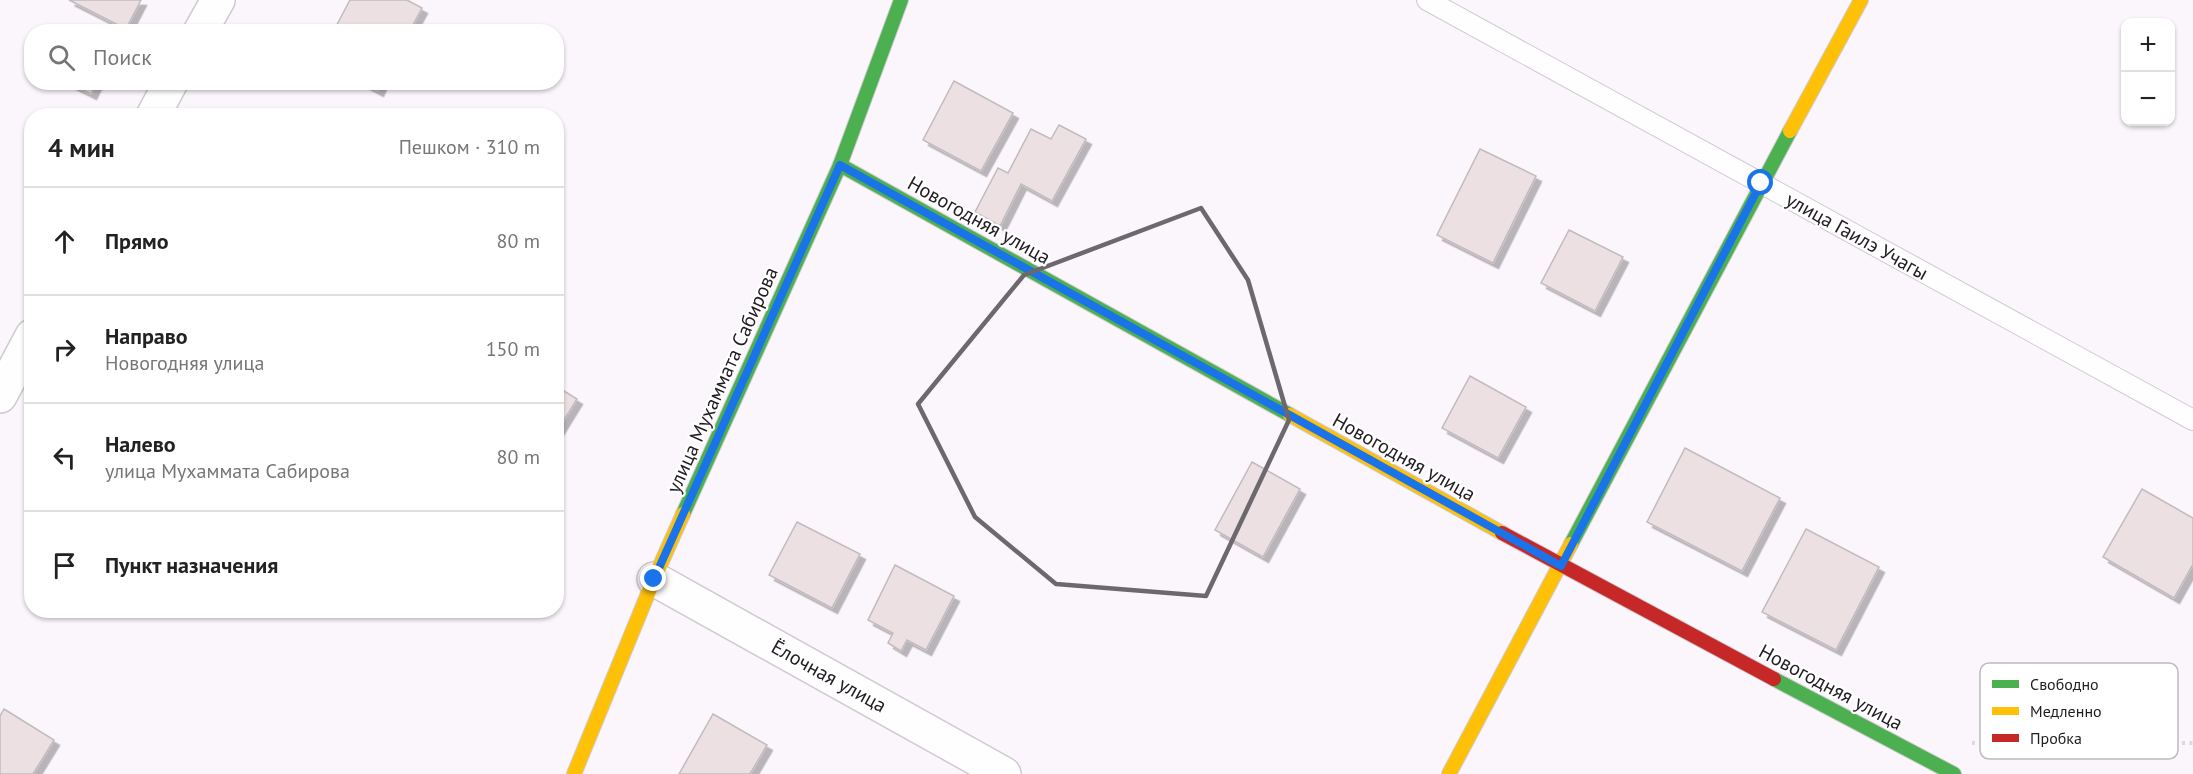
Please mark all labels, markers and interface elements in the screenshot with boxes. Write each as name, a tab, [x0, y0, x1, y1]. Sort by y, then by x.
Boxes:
map controls	[2121, 18, 2175, 126]
button: +	[2121, 18, 2175, 72]
search box	[24, 24, 564, 90]
icon: search	[45, 41, 78, 74]
text: Поиск	[93, 43, 152, 71]
button: −	[2121, 72, 2175, 126]
text: 4 мин	[48, 131, 115, 164]
text: Пешком · 310 m	[399, 134, 540, 160]
route start	[1747, 169, 1773, 195]
street label: Новогодняя улица	[903, 170, 1055, 270]
street label: улица Гаилэ Учагы	[1781, 186, 1933, 286]
icon: ahead	[48, 225, 81, 258]
text: Прямо	[105, 227, 168, 255]
text: 80 m	[497, 228, 540, 254]
street label: улица Мухаммата Сабирова	[660, 263, 784, 497]
text: Направо	[105, 322, 188, 350]
icon: right	[48, 333, 81, 366]
text: 150 m	[486, 336, 540, 362]
text: Новогодняя улица	[105, 350, 264, 376]
street label: Новогодняя улица	[1328, 407, 1480, 507]
text: Налево	[105, 430, 176, 458]
icon: left	[48, 441, 81, 474]
text: 80 m	[497, 444, 540, 470]
text: улица Мухаммата Сабирова	[105, 458, 350, 484]
icon: arrive	[48, 549, 81, 582]
text: Пункт назначения	[105, 551, 278, 579]
route end	[640, 565, 666, 591]
street label: Ёлочная улица	[767, 634, 891, 718]
street label: Новогодняя улица	[1755, 638, 1907, 736]
legend	[1980, 663, 2178, 759]
text: Свободно	[2030, 674, 2099, 694]
text: Медленно	[2030, 701, 2102, 721]
text: Пробка	[2030, 728, 2082, 748]

